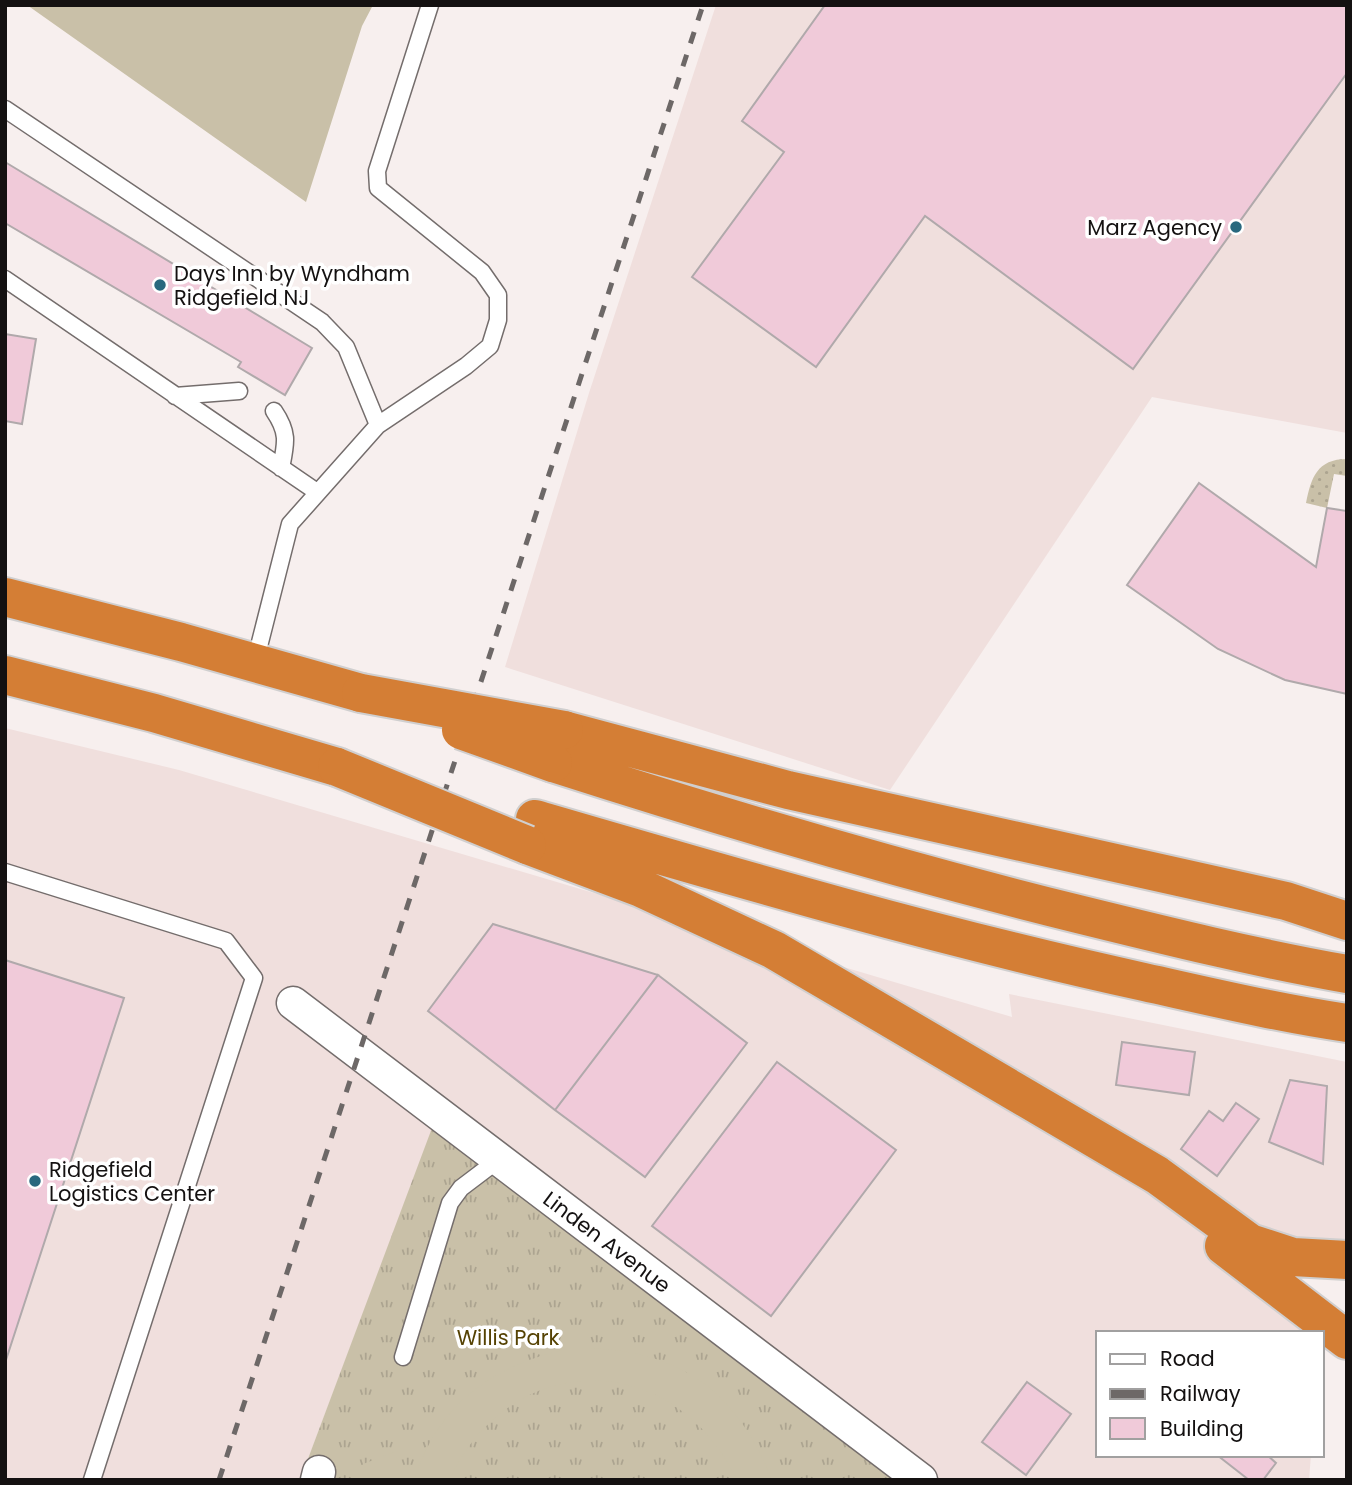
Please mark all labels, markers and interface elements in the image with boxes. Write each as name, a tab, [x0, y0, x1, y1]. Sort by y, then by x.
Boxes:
place label: Marz Agency	[1087, 213, 1222, 242]
marker: Marz Agency	[1228, 219, 1244, 235]
place label: Days Inn by Wyndham Ridgefield NJ	[174, 259, 410, 312]
marker: Days Inn by Wyndham Ridgefield NJ	[152, 277, 168, 293]
place label: Ridgefield Logistics Center	[49, 1155, 215, 1208]
marker: Ridgefield Logistics Center	[27, 1173, 43, 1189]
street label: Linden Avenue	[537, 1184, 677, 1300]
park label: Willis Park	[457, 1323, 560, 1352]
legend	[1096, 1331, 1324, 1457]
text: Road	[1160, 1344, 1215, 1373]
text: Railway	[1160, 1379, 1241, 1408]
text: Building	[1160, 1414, 1244, 1443]

